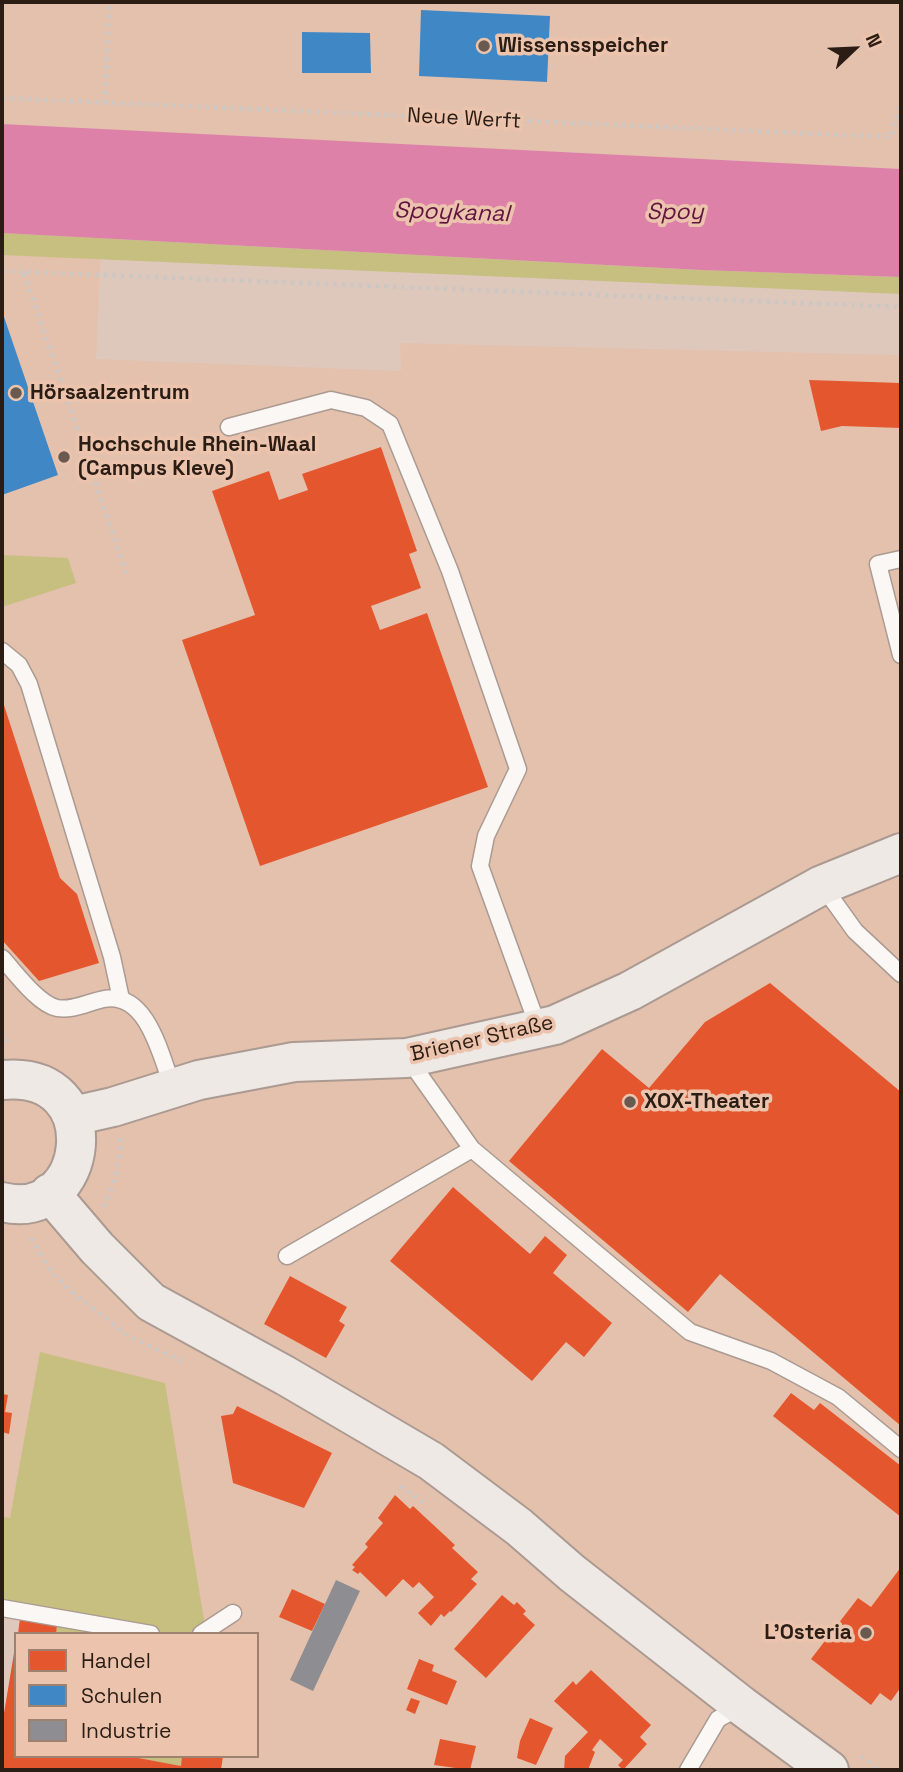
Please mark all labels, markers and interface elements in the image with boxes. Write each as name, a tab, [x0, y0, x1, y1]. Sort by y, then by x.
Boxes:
north arrow	[819, 14, 889, 84]
text: N	[860, 30, 888, 51]
place label: Wissensspeicher	[498, 33, 668, 59]
marker: Wissensspeicher	[476, 38, 492, 54]
street label: Neue Werft	[406, 103, 522, 135]
water label: Spoykanal	[394, 197, 510, 229]
water label: Spoy	[646, 199, 704, 227]
place label: Hörsaalzentrum	[30, 380, 190, 406]
marker: Hörsaalzentrum	[8, 385, 24, 401]
place label: Hochschule Rhein-Waal (Campus Kleve)	[78, 432, 316, 482]
marker: Hochschule Rhein-Waal (Campus Kleve)	[56, 449, 72, 465]
street label: Briener Straße	[408, 1010, 556, 1068]
place label: XOX-Theater	[644, 1089, 769, 1115]
marker: XOX-Theater	[622, 1094, 638, 1110]
place label: L'Osteria	[764, 1620, 852, 1646]
marker: L'Osteria	[858, 1625, 874, 1641]
legend	[14, 1632, 259, 1758]
text: Handel	[81, 1647, 151, 1674]
text: Schulen	[81, 1682, 162, 1709]
text: Industrie	[81, 1717, 171, 1744]

